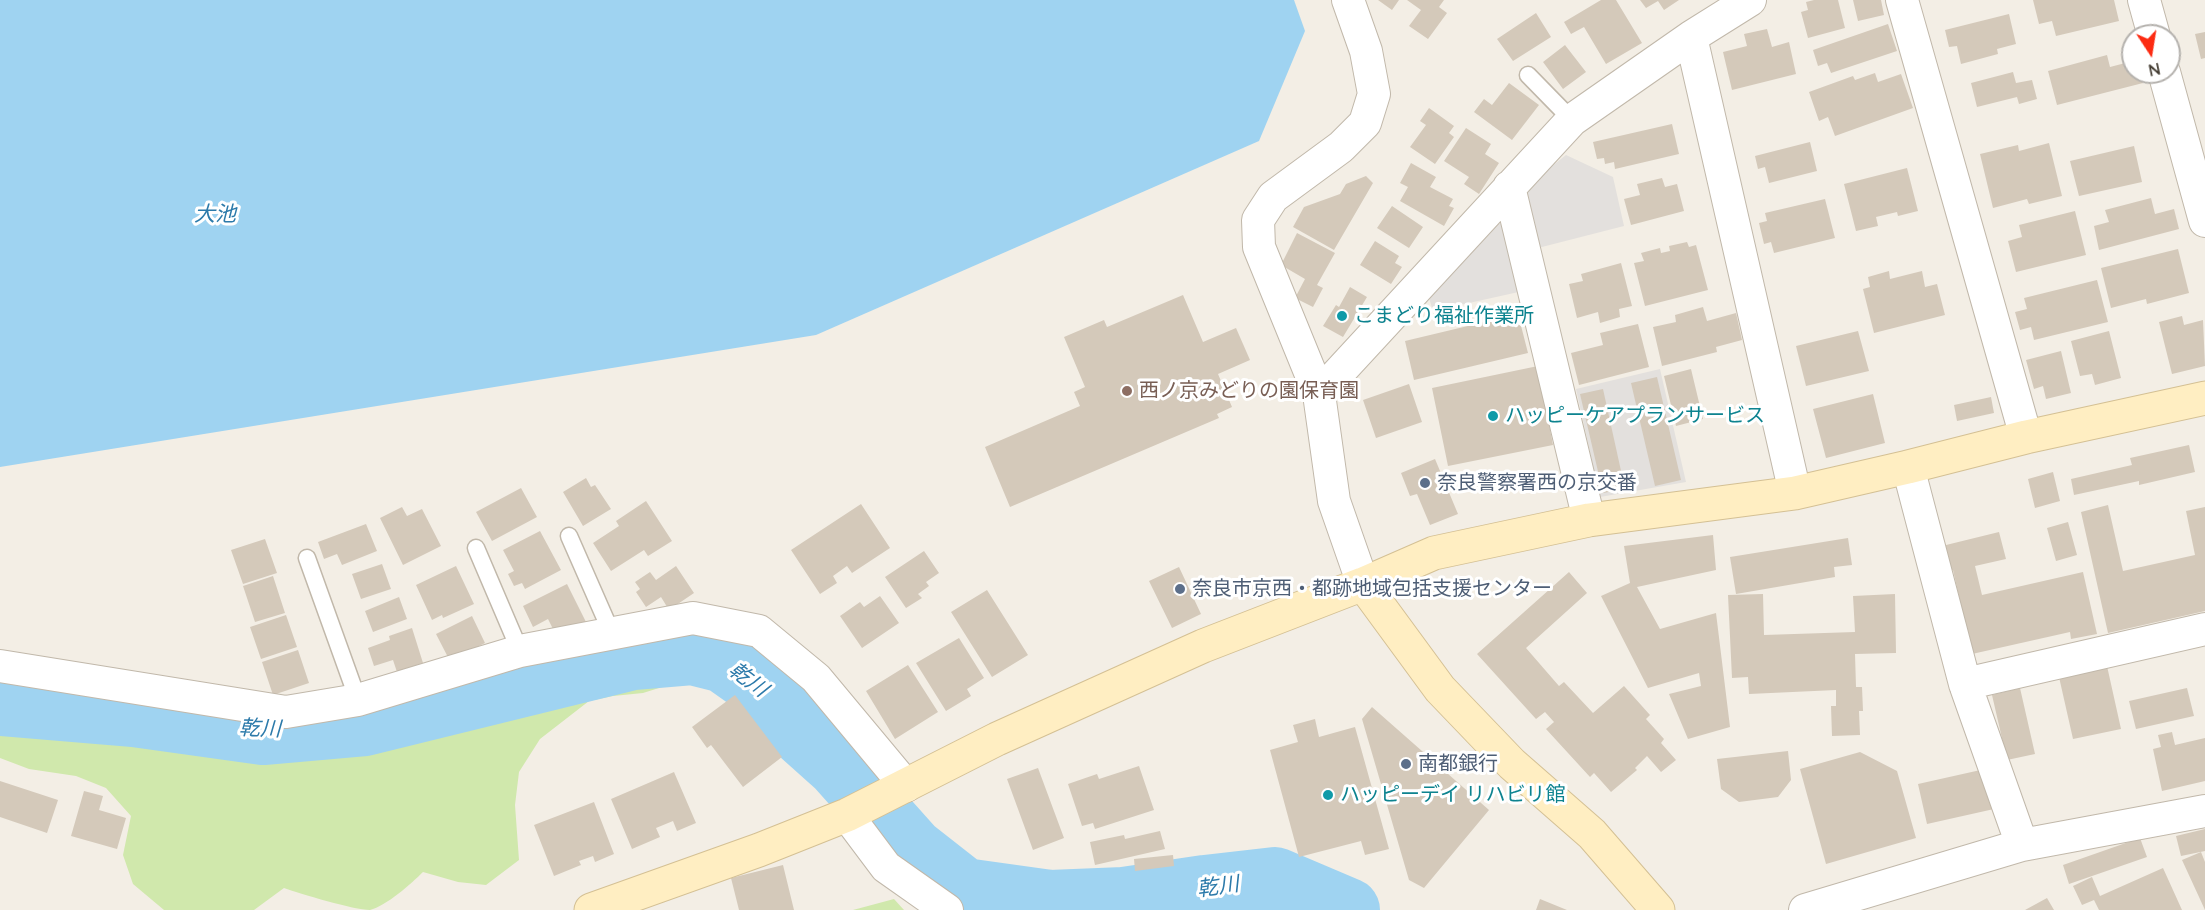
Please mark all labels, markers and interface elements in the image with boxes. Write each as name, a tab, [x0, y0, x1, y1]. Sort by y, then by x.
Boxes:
north arrow	[2121, 24, 2181, 84]
text: N	[2147, 59, 2162, 81]
water label: 大池	[194, 202, 236, 228]
place label: こまどり福祉作業所	[1354, 304, 1534, 328]
marker: こまどり福祉作業所	[1335, 309, 1349, 323]
place label: 西ノ京みどりの園保育園	[1139, 379, 1359, 403]
marker: 西ノ京みどりの園保育園	[1120, 384, 1134, 398]
place label: ハッピーケアプランサービス	[1505, 404, 1765, 428]
marker: ハッピーケアプランサービス	[1486, 409, 1500, 423]
place label: 奈良警察署西の京交番	[1437, 471, 1637, 495]
marker: 奈良警察署西の京交番	[1418, 476, 1432, 490]
place label: 奈良市京西・都跡地域包括支援センター	[1192, 577, 1552, 601]
marker: 奈良市京西・都跡地域包括支援センター	[1173, 582, 1187, 596]
water label: 乾川	[724, 657, 772, 703]
water label: 乾川	[239, 716, 281, 742]
place label: 南都銀行	[1418, 752, 1498, 776]
marker: 南都銀行	[1399, 757, 1413, 771]
place label: ハッピーデイ リハビリ館	[1340, 783, 1565, 807]
marker: ハッピーデイ リハビリ館	[1321, 788, 1335, 802]
water label: 乾川	[1195, 872, 1241, 902]

